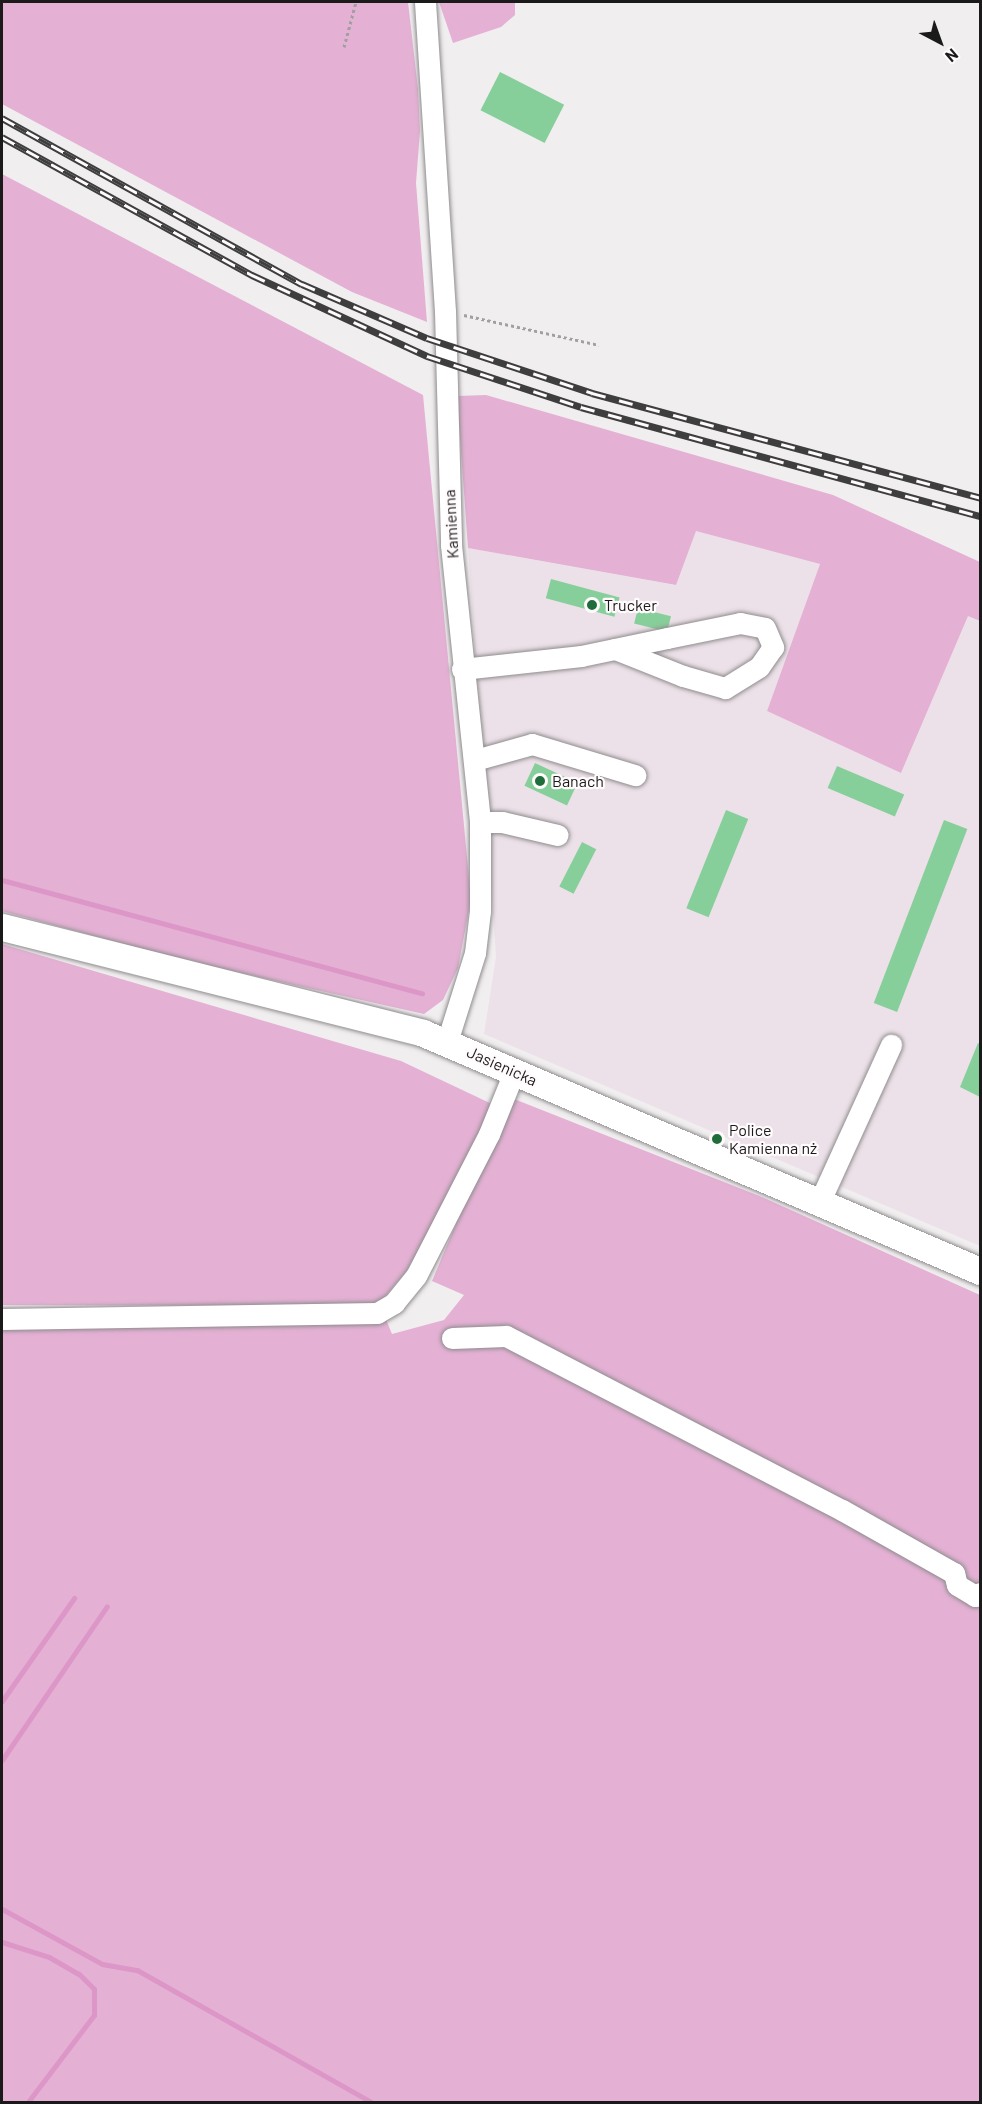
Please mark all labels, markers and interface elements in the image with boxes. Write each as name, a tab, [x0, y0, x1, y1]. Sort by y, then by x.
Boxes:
north arrow	[910, 12, 970, 72]
text: N	[942, 45, 962, 67]
street label: Kamienna	[440, 489, 462, 559]
place label: Trucker	[604, 595, 657, 615]
marker: Trucker	[585, 598, 599, 612]
place label: Banach	[552, 771, 604, 791]
marker: Banach	[533, 774, 547, 788]
street label: Jasienicka	[464, 1042, 540, 1090]
place label: Police Kamienna nż	[729, 1120, 817, 1158]
marker: Police Kamienna nż	[710, 1132, 724, 1146]

